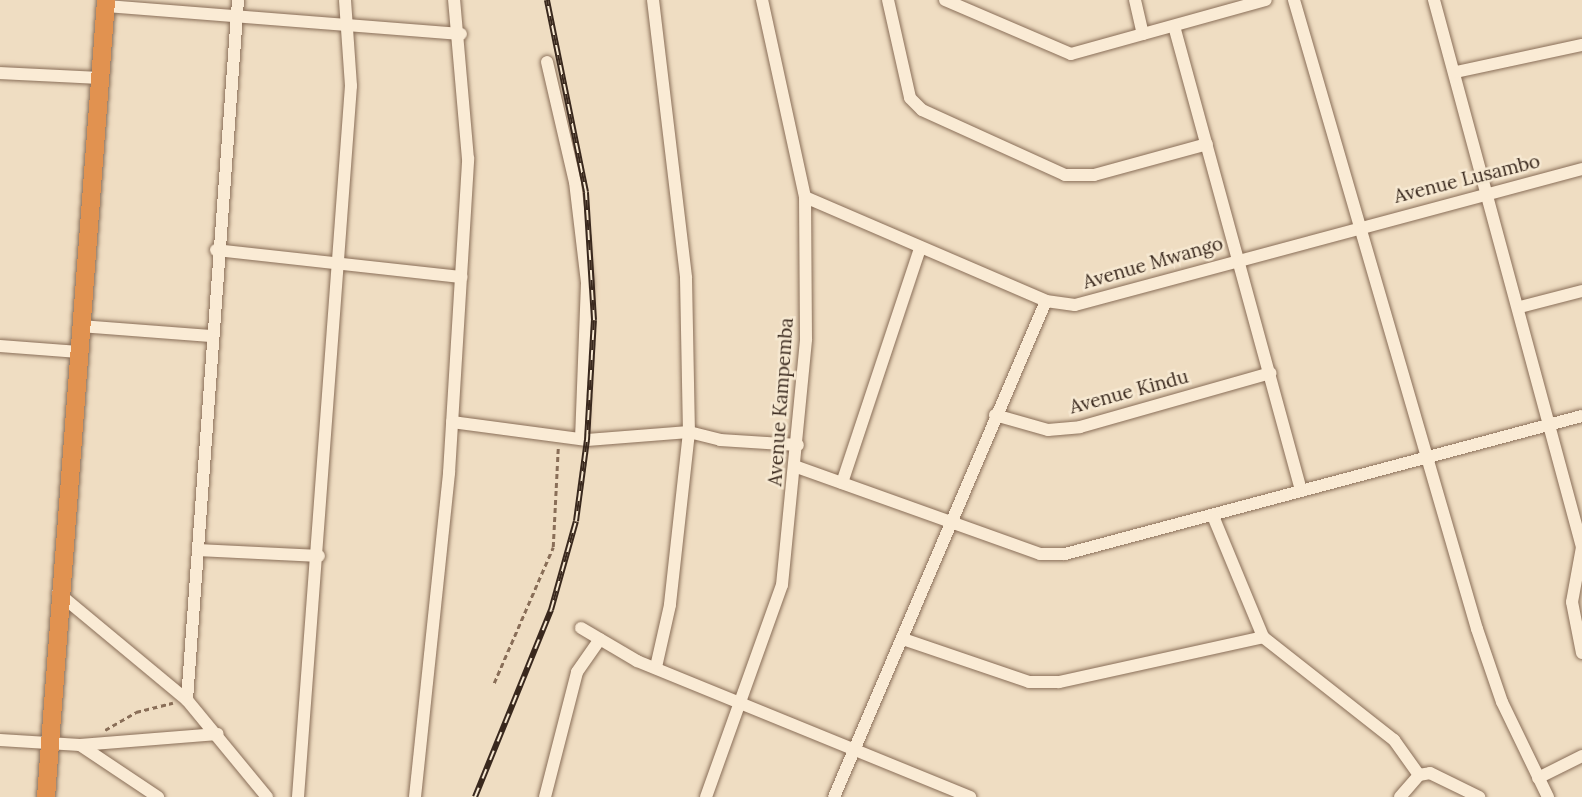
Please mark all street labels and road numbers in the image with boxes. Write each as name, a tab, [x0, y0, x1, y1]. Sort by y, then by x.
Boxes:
street label: Avenue Lusambo	[1392, 150, 1542, 208]
street label: Avenue Mwango	[1080, 232, 1226, 294]
street label: Avenue Kampemba	[764, 317, 798, 487]
street label: Avenue Kindu	[1067, 365, 1191, 419]

